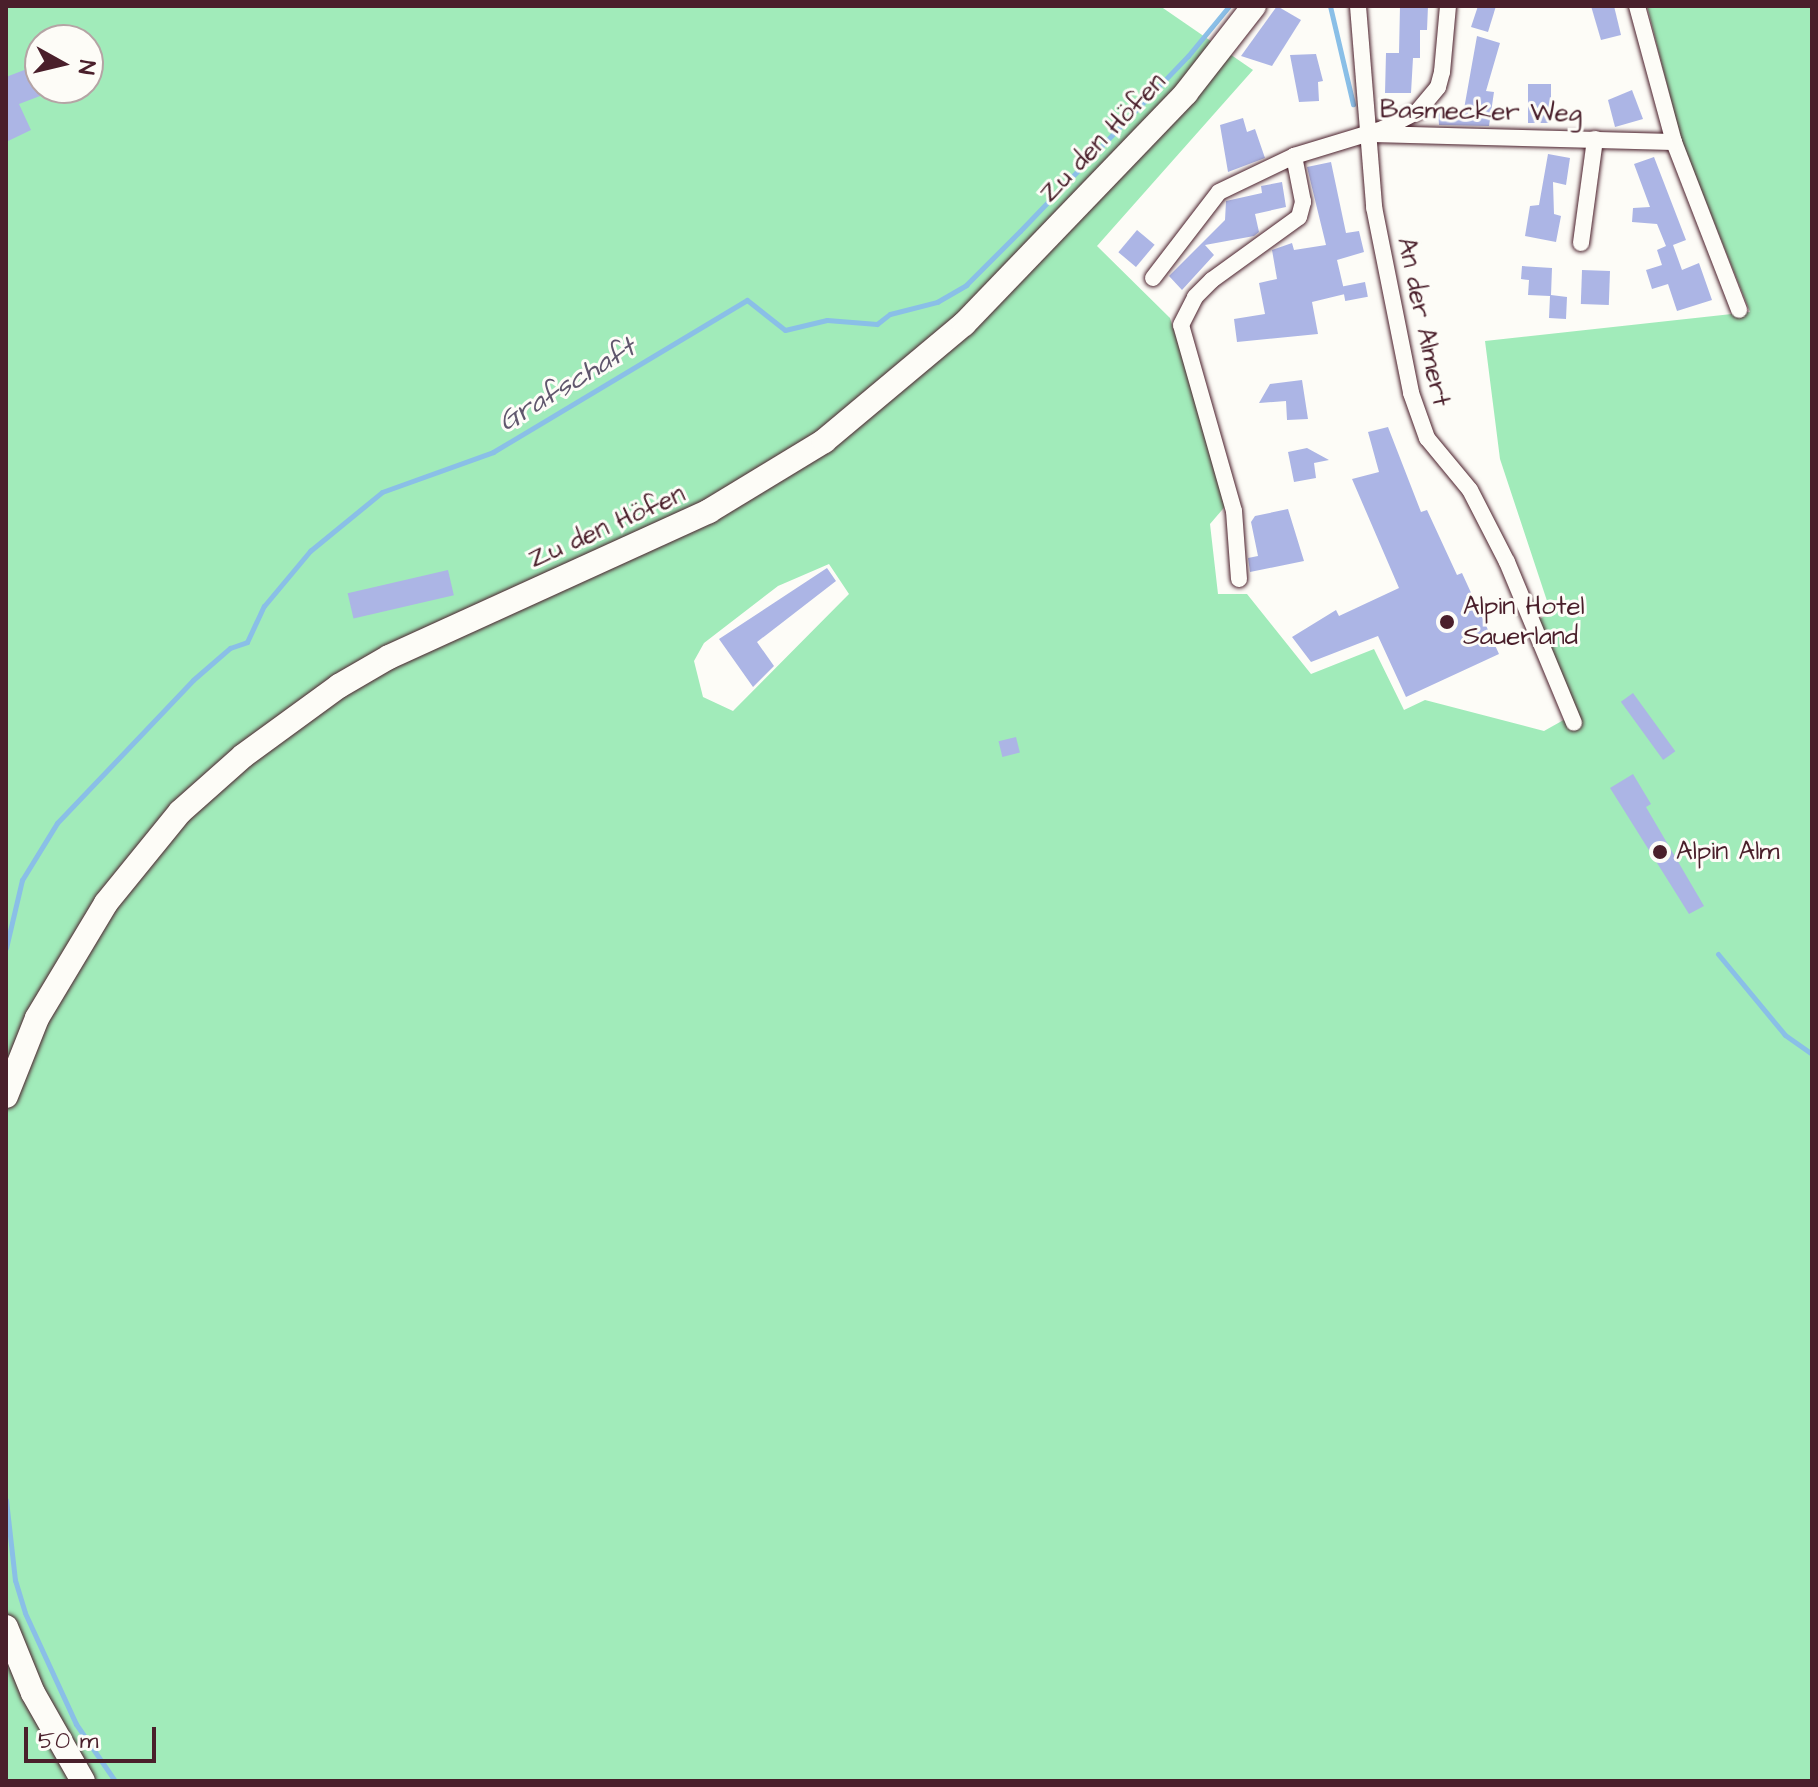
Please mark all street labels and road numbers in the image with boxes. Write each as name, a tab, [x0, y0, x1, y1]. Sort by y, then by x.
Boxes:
street label: Zu den Höfen	[1034, 67, 1172, 209]
street label: Basmecker Weg	[1380, 95, 1582, 129]
street label: An der Almert	[1390, 235, 1456, 409]
street label: Zu den Höfen	[524, 479, 690, 575]

